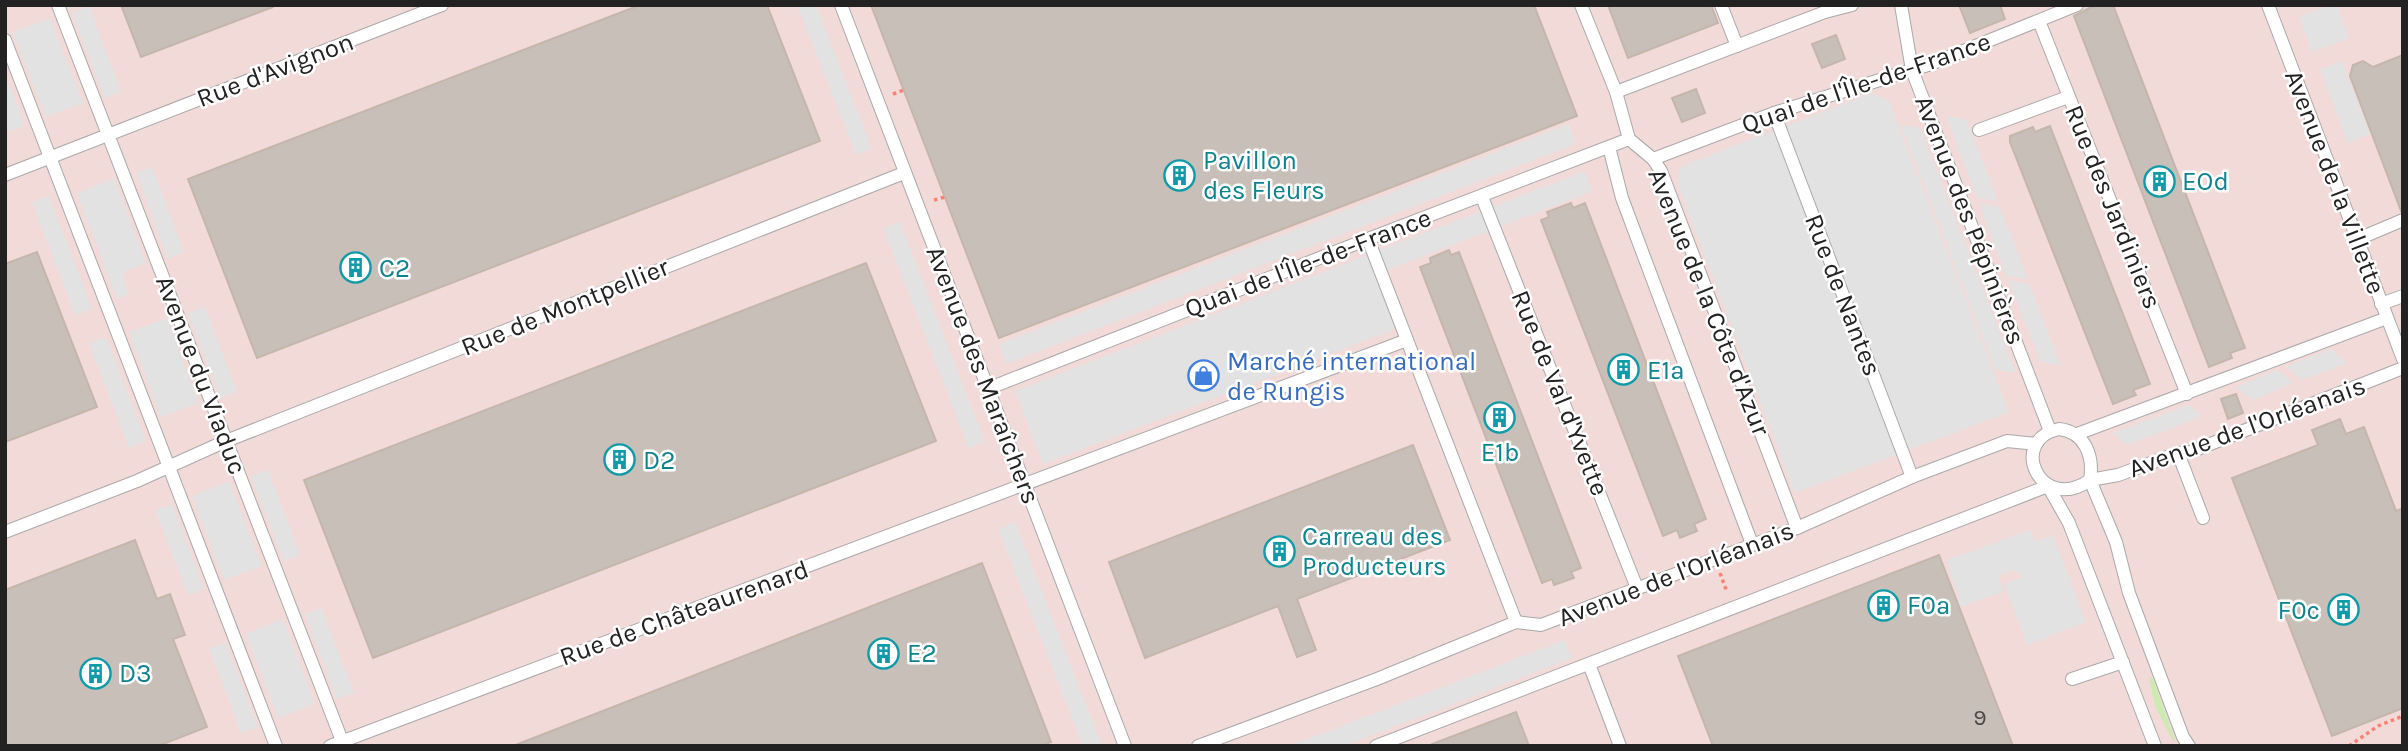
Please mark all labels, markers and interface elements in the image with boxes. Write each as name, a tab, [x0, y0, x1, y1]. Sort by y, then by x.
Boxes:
street label: Rue d'Avignon	[192, 26, 358, 114]
street label: Quai de l'Île-de-France	[1737, 26, 1995, 140]
street label: Avenue de la Villette	[2278, 66, 2392, 298]
street label: Avenue des Pépinières	[1908, 91, 2032, 349]
street label: Rue des Jardiniers	[2058, 101, 2168, 313]
place label: Pavillon des Fleurs	[1203, 145, 1325, 206]
building icon: Pavillon des Fleurs	[1163, 158, 1197, 192]
street label: Avenue de la Côte d'Azur	[1641, 164, 1777, 441]
building icon: EOd	[2142, 164, 2176, 198]
place label: EOd	[2182, 166, 2229, 197]
street label: Quai de l'Île-de-France	[1181, 202, 1435, 324]
street label: Rue de Nantes	[1798, 210, 1888, 380]
street label: Avenue des Maraîchers	[919, 242, 1047, 508]
building icon: C2	[339, 251, 373, 285]
street label: Rue de Montpellier	[457, 251, 674, 363]
place label: C2	[379, 253, 410, 284]
street label: Avenue du Viaduc	[149, 271, 253, 479]
street label: Rue de Val d'Yvette	[1505, 286, 1615, 500]
place label: Marché international de Rungis	[1227, 346, 1476, 407]
building icon: E1a	[1607, 353, 1641, 387]
place label: E1a	[1647, 355, 1685, 386]
shop icon: Marché international de Rungis	[1187, 359, 1221, 393]
street label: Avenue de l'Orléanais	[2124, 370, 2370, 484]
building icon: E1b	[1483, 400, 1517, 434]
place label: E1b	[1481, 437, 1519, 468]
building icon: D2	[603, 443, 637, 477]
place label: D2	[643, 445, 675, 476]
street label: Avenue de l'Orléanais	[1554, 515, 1798, 633]
place label: Carreau des Producteurs	[1302, 521, 1447, 582]
building icon: Carreau des Producteurs	[1262, 534, 1296, 568]
street label: Rue de Châteaurenard	[555, 553, 813, 673]
building icon: F0a	[1867, 588, 1901, 622]
place label: F0a	[1907, 590, 1950, 621]
building icon: F0c	[2326, 593, 2360, 627]
place label: F0c	[2278, 595, 2320, 626]
building icon: E2	[867, 636, 901, 670]
place label: E2	[907, 638, 937, 669]
building icon: D3	[79, 656, 113, 690]
place label: D3	[119, 658, 152, 689]
house number: 9	[1973, 704, 1987, 731]

